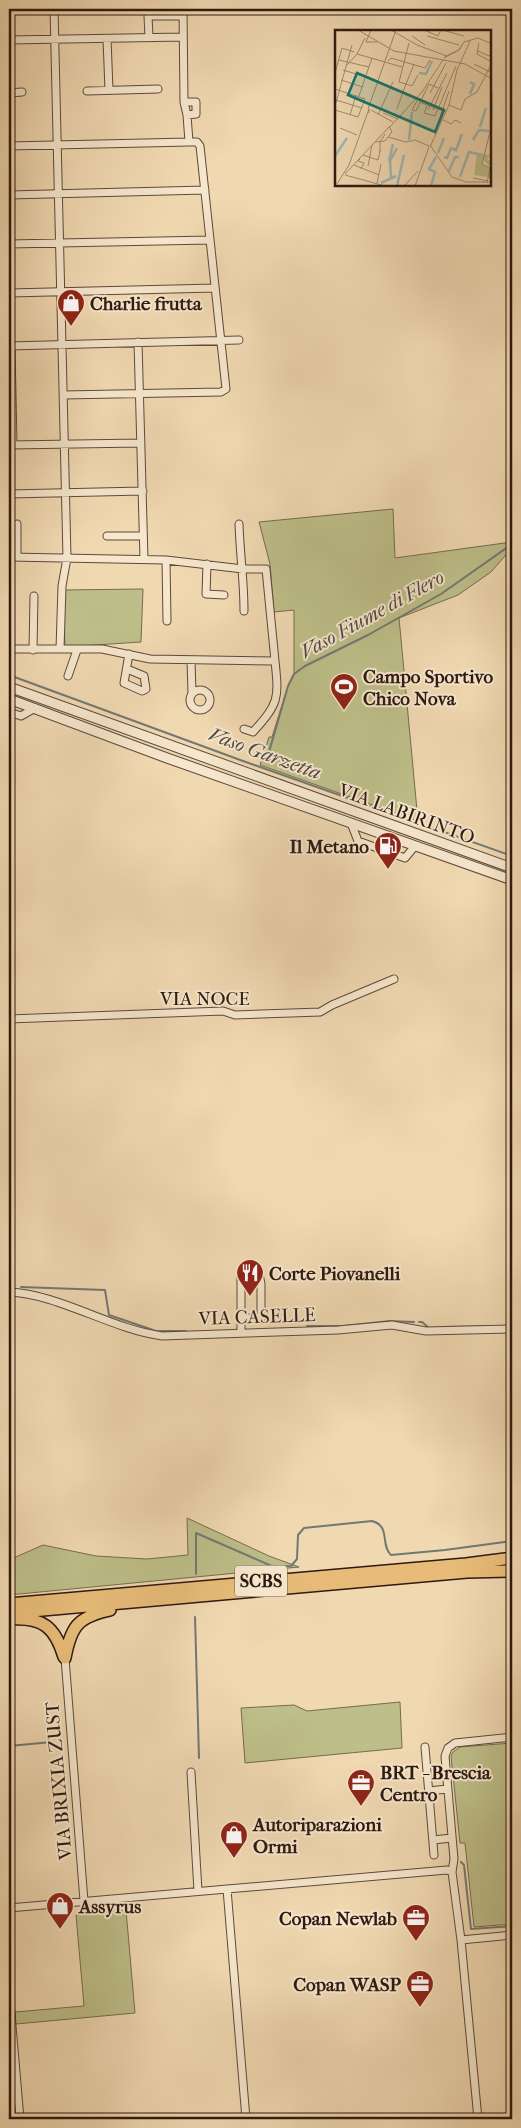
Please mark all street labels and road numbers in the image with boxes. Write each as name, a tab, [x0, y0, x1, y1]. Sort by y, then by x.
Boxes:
street label: VIA LABIRINTO	[335, 779, 478, 849]
street label: VIA NOCE	[159, 988, 250, 1010]
street label: VIA CASELLE	[197, 1304, 316, 1330]
road number: SCBS	[235, 1565, 287, 1596]
street label: VIA BRIXIA ZUST	[41, 1701, 77, 1862]

